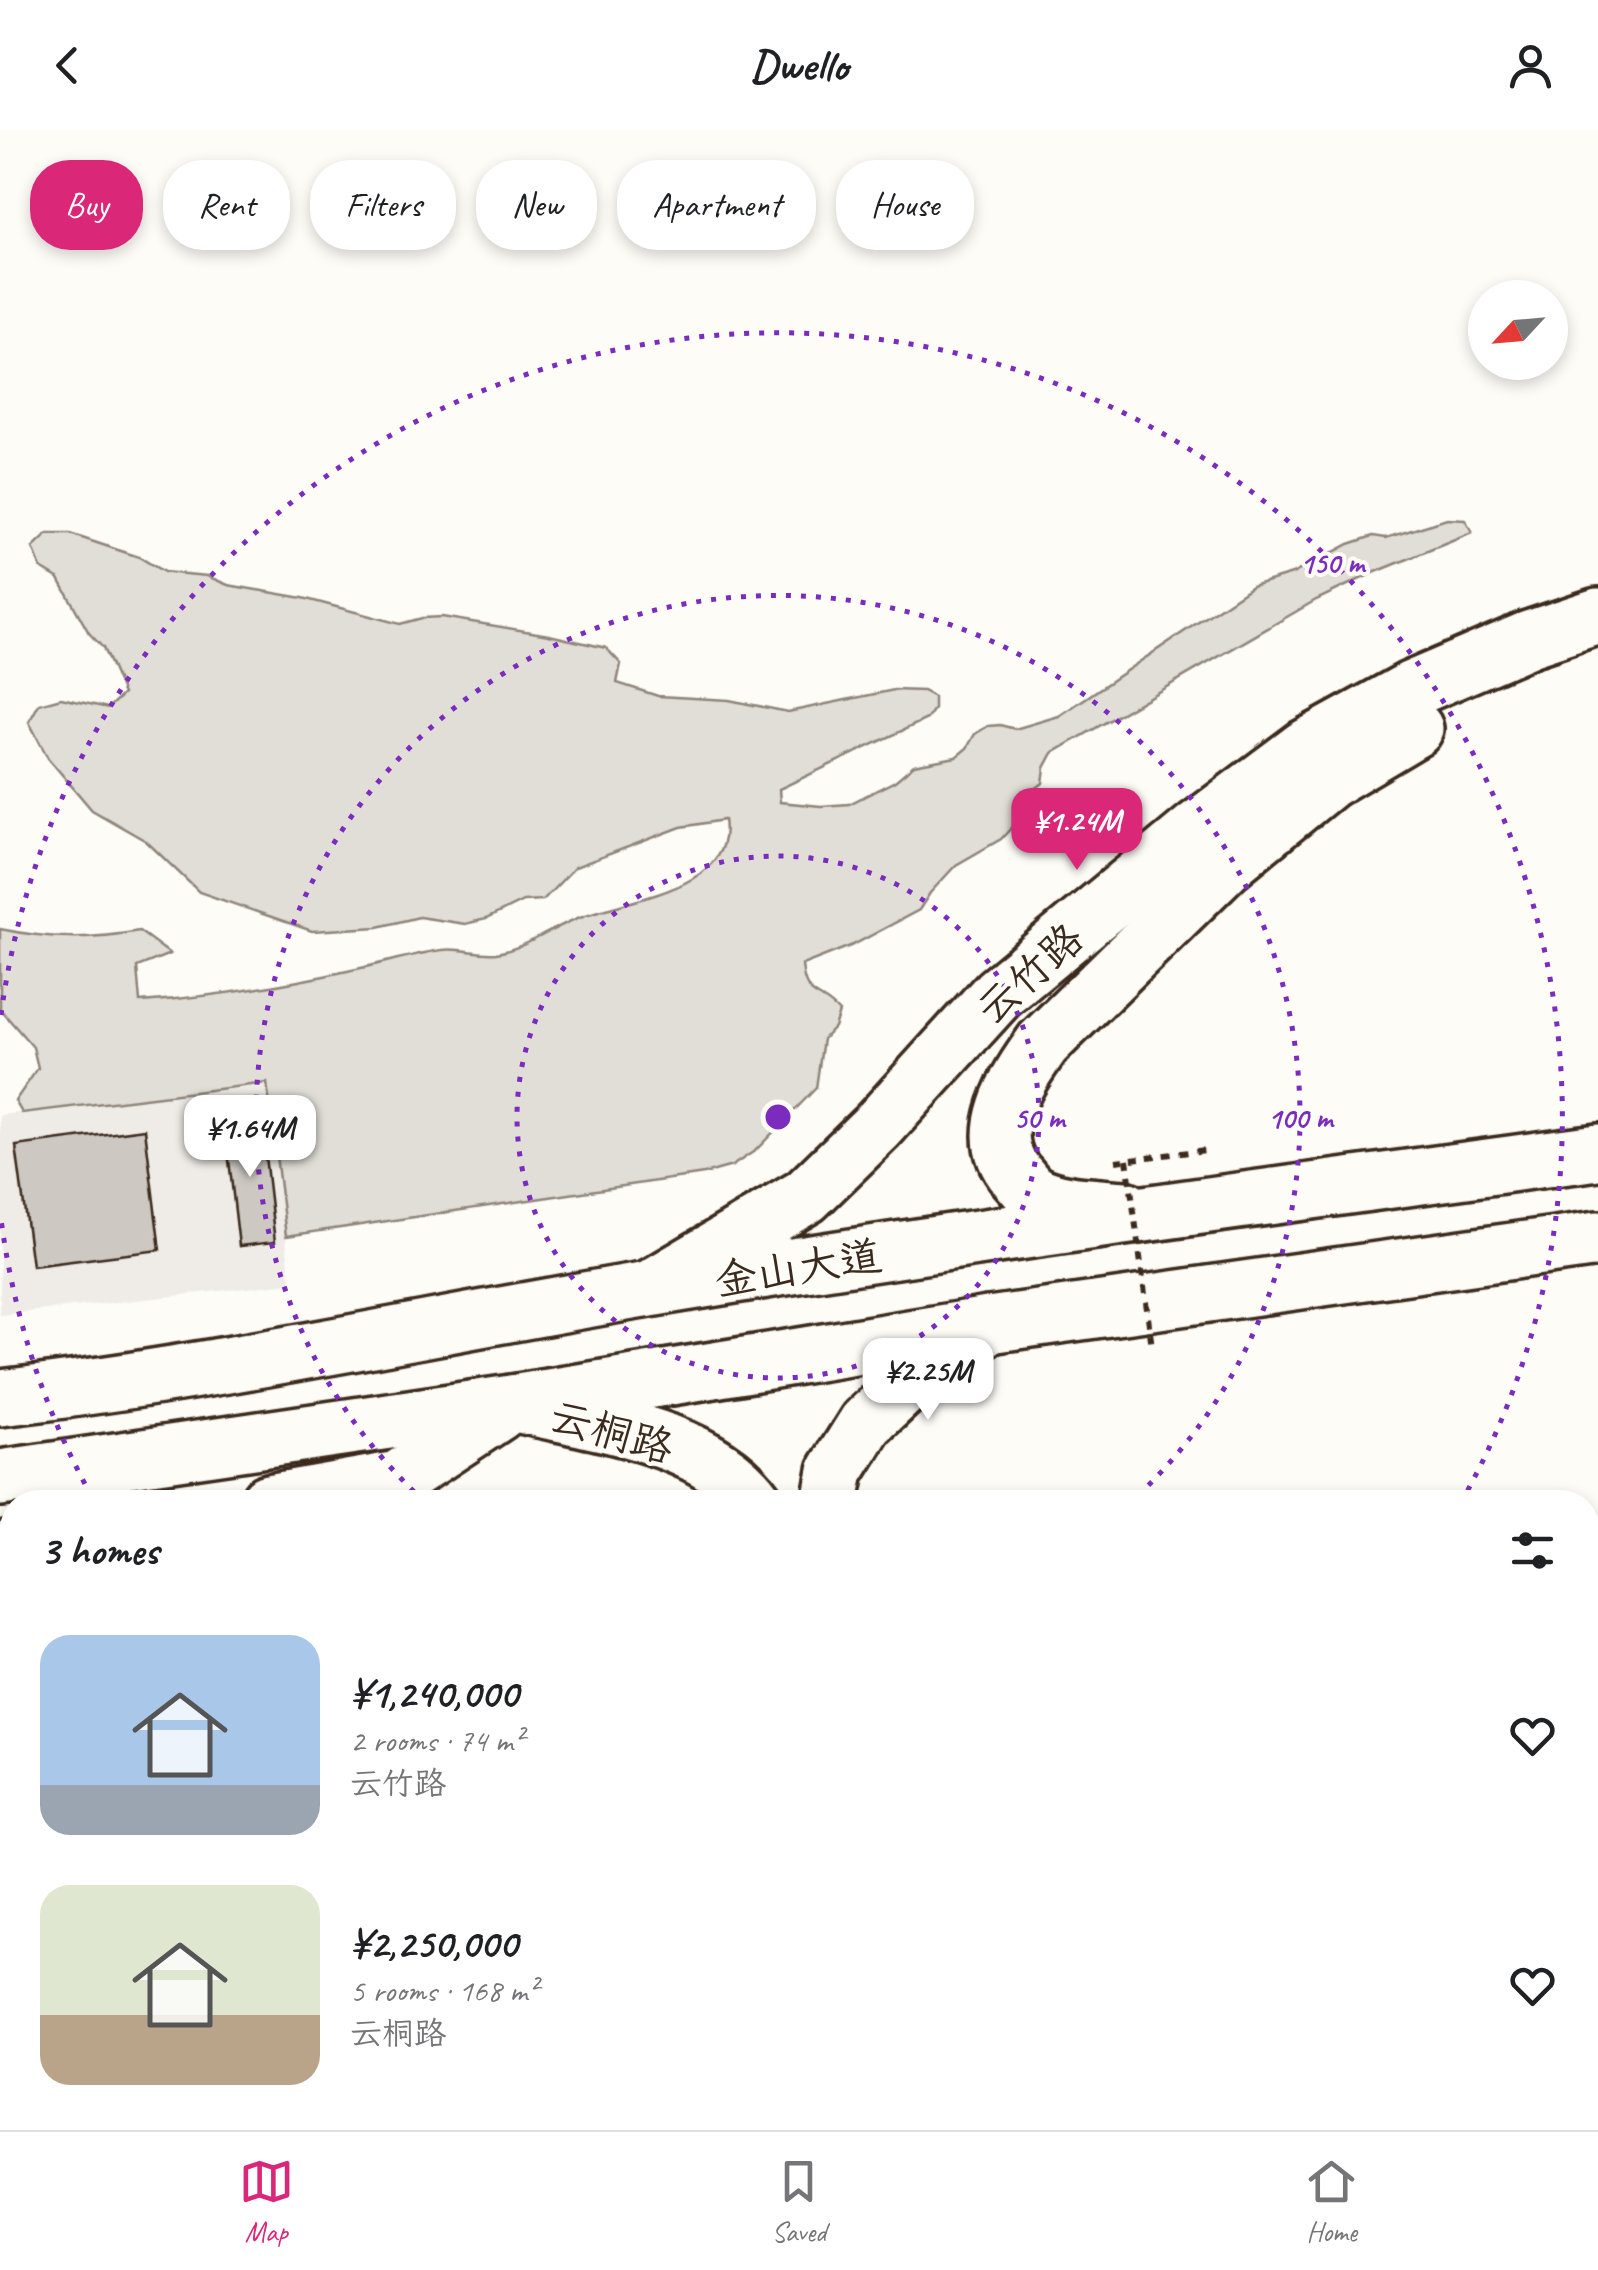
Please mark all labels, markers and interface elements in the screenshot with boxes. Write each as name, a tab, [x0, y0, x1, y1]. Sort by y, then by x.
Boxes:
text: Dwello	[750, 37, 848, 94]
icon: back	[40, 38, 95, 93]
icon: person	[1503, 38, 1558, 93]
chip: Buy	[30, 160, 143, 250]
chip: Rent	[163, 160, 290, 250]
chip: Filters	[310, 160, 456, 250]
chip: New	[476, 160, 597, 250]
chip: Apartment	[617, 160, 816, 250]
chip: House	[836, 160, 974, 250]
north arrow	[1468, 280, 1568, 380]
map controls	[1468, 280, 1568, 380]
text: 150 m	[1300, 544, 1367, 582]
pin: ¥1.24M	[996, 788, 1158, 873]
text: ¥1.24M	[1033, 800, 1121, 841]
street label: 云竹路	[965, 912, 1095, 1036]
pin: ¥1.64M	[169, 1095, 331, 1180]
centre of rings	[760, 1099, 796, 1135]
text: 50 m	[1014, 1099, 1067, 1137]
text: 100 m	[1268, 1099, 1335, 1137]
text: ¥1.64M	[206, 1107, 294, 1148]
street label: 金山大道	[711, 1229, 885, 1308]
pin: ¥2.25M	[847, 1338, 1009, 1423]
text: ¥2.25M	[885, 1350, 971, 1391]
street label: 云桐路	[544, 1390, 679, 1475]
icon: filters	[1505, 1523, 1560, 1578]
text: 3 homes	[40, 1524, 159, 1577]
text: ¥1,240,000	[350, 1667, 518, 1720]
icon: home	[120, 1675, 240, 1795]
icon: heart	[1505, 1708, 1560, 1763]
text: 2 rooms · 74 m²	[350, 1720, 523, 1761]
text: 云竹路	[350, 1763, 446, 1804]
text: ¥2,250,000	[350, 1917, 517, 1970]
icon: home	[120, 1925, 240, 2045]
icon: heart	[1505, 1958, 1560, 2013]
text: 5 rooms · 168 m²	[350, 1970, 537, 2011]
text: 云桐路	[350, 2013, 446, 2054]
tab: Map	[239, 2154, 294, 2249]
tab: Saved	[771, 2154, 826, 2249]
tab: Home	[1304, 2154, 1359, 2249]

